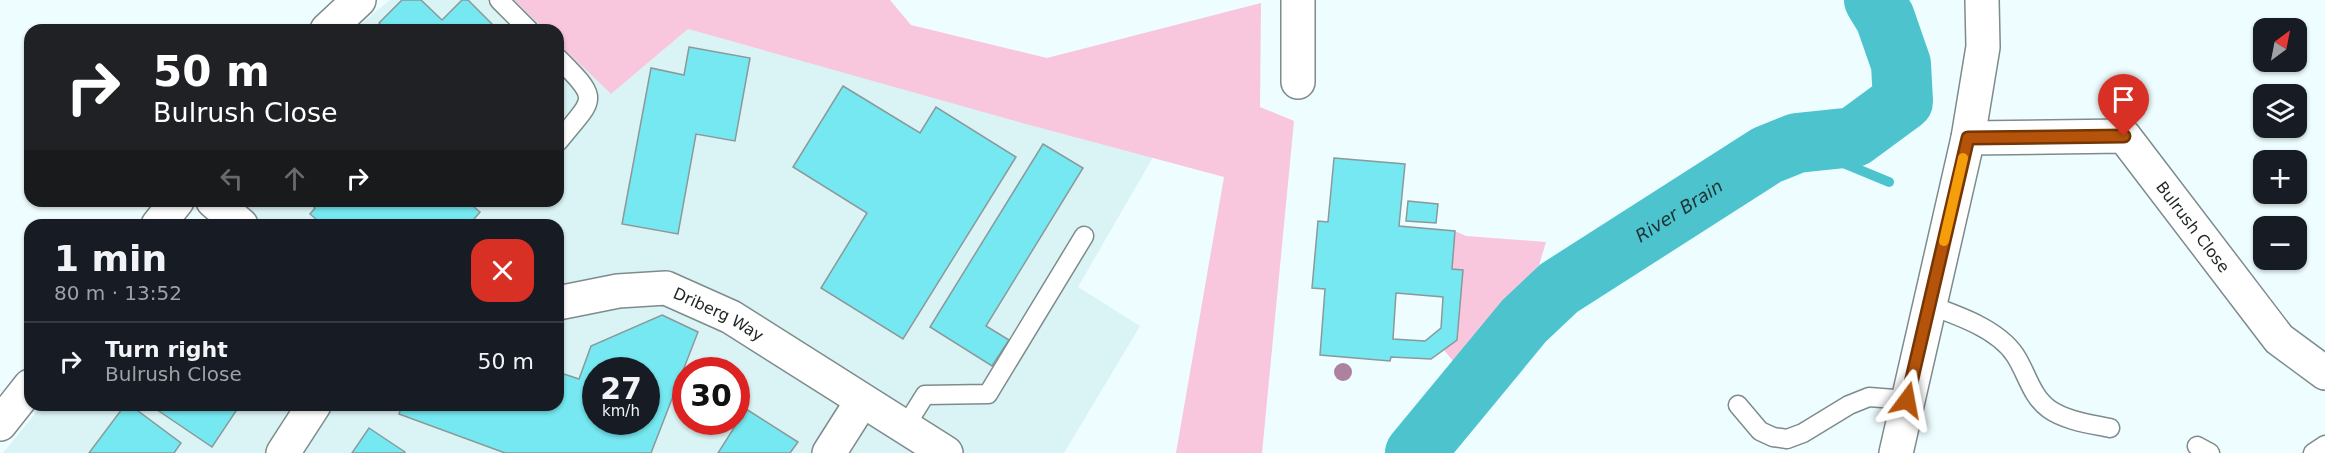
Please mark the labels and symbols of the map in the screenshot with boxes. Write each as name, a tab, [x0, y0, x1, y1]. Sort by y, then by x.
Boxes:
north arrow	[2253, 18, 2307, 72]
pin	[2098, 74, 2149, 136]
water label: River Brain	[1631, 175, 1727, 246]
street label: Bulrush Close	[2152, 178, 2234, 276]
street label: Driberg Way	[670, 284, 767, 345]
speed limit sign: 30	[672, 357, 750, 435]
position arrow	[1875, 368, 1939, 432]

